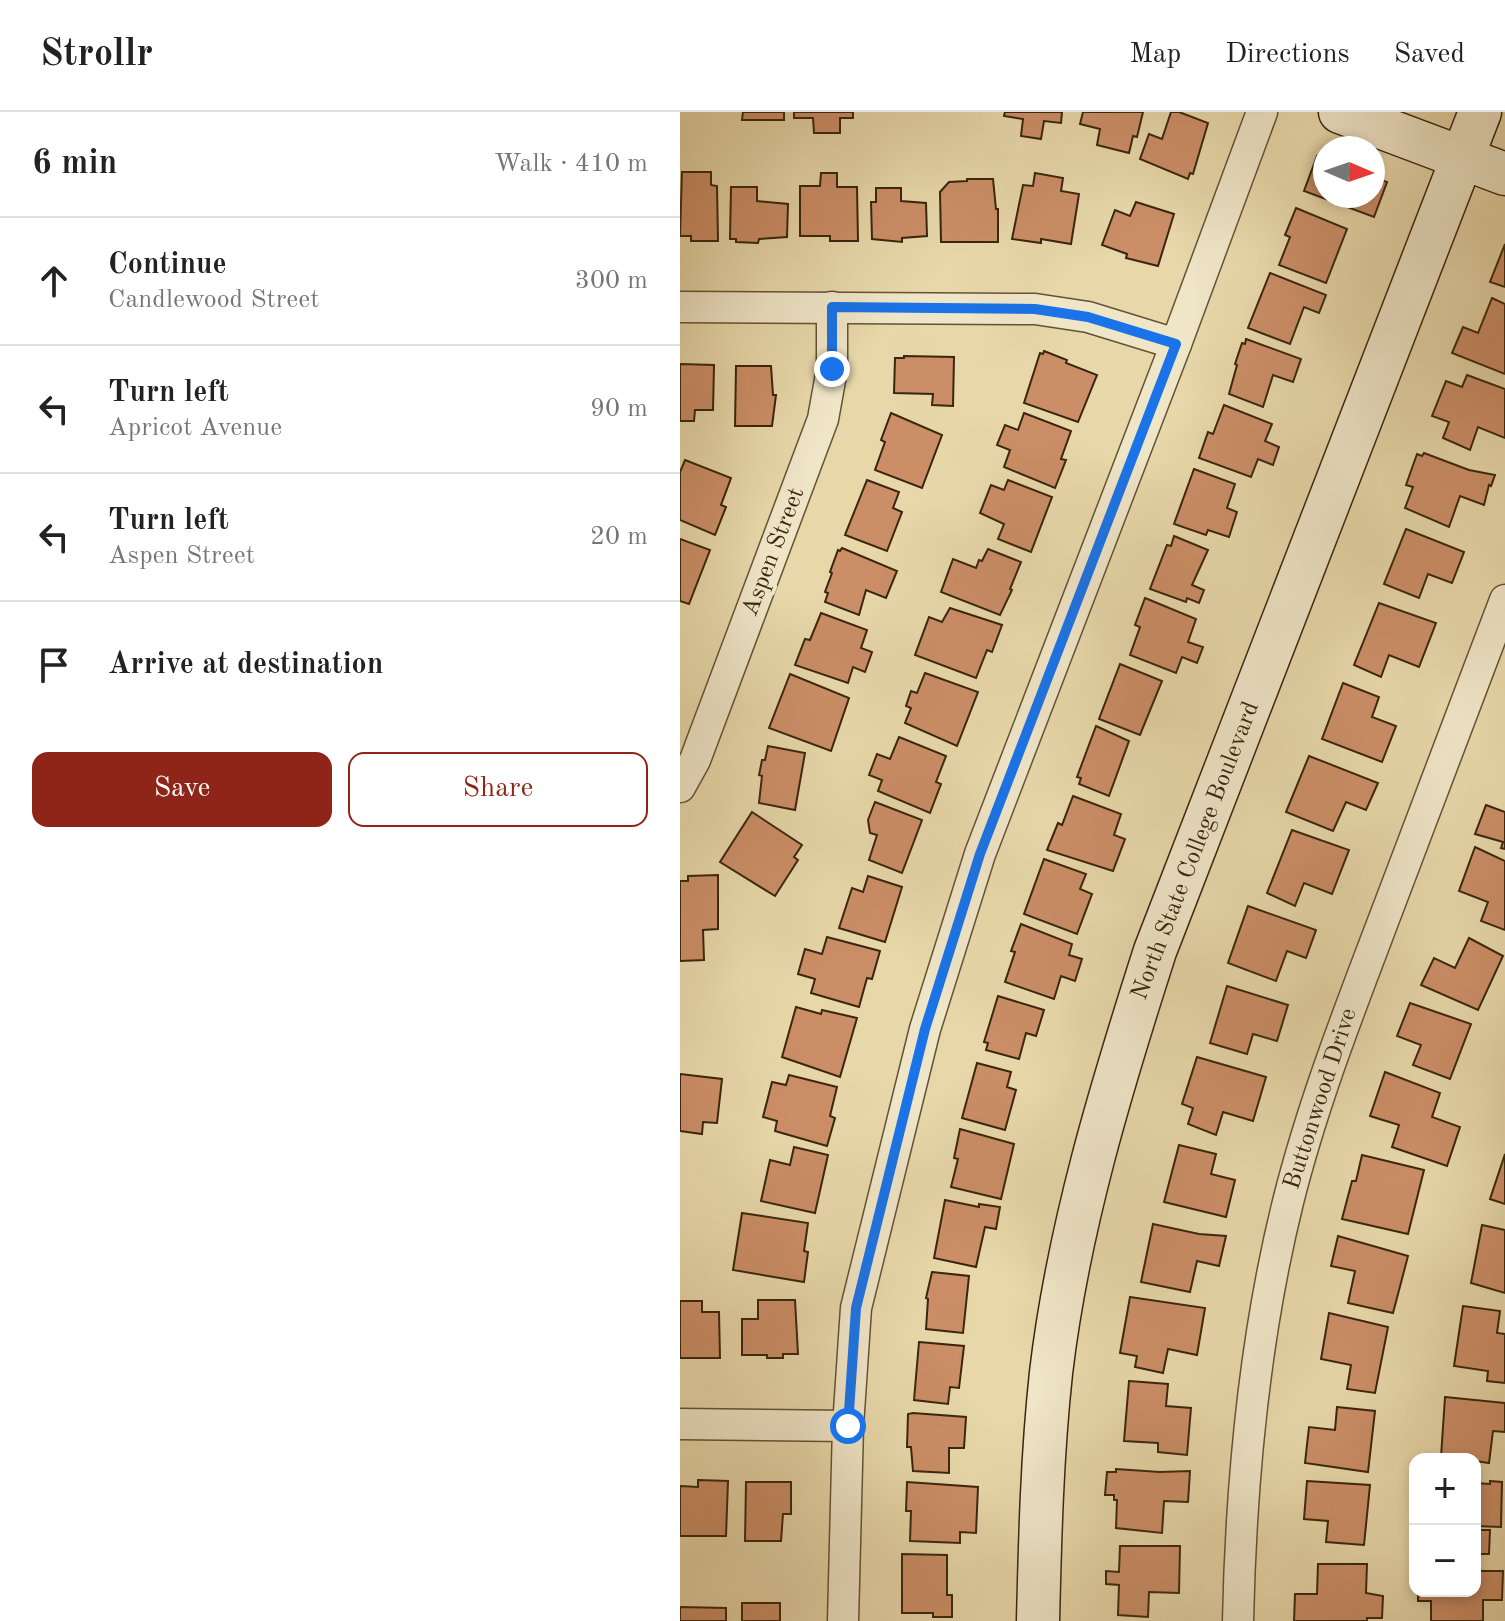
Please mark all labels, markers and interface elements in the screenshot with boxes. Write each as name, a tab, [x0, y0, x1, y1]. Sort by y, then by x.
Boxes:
text: Strollr	[40, 36, 153, 74]
text: Map	[1129, 41, 1181, 69]
text: Directions	[1225, 41, 1350, 69]
text: Saved	[1394, 41, 1465, 69]
north arrow	[1313, 136, 1385, 208]
text: 6 min	[32, 147, 117, 181]
text: Walk · 410 m	[494, 151, 648, 177]
text: Continue	[108, 250, 227, 280]
icon: ahead	[32, 259, 76, 303]
text: 300 m	[575, 268, 648, 294]
text: Candlewood Street	[108, 287, 319, 313]
route end	[814, 351, 850, 387]
text: Turn left	[108, 378, 229, 408]
icon: left	[32, 387, 76, 431]
text: 90 m	[590, 396, 648, 422]
text: Apricot Avenue	[108, 415, 282, 441]
street label: Aspen Street	[739, 484, 809, 620]
text: Turn left	[108, 506, 229, 536]
icon: left	[32, 515, 76, 559]
text: 20 m	[590, 524, 648, 550]
text: Aspen Street	[108, 543, 255, 569]
icon: arrive	[32, 643, 76, 687]
text: Arrive at destination	[108, 650, 383, 680]
street label: North State College Boulevard	[1128, 699, 1264, 1003]
button: Save	[32, 752, 332, 827]
button: Share	[348, 752, 648, 827]
street label: Buttonwood Drive	[1280, 1005, 1362, 1193]
route start	[830, 1408, 866, 1444]
map controls	[1409, 1453, 1481, 1597]
button: +	[1409, 1453, 1481, 1525]
button: −	[1409, 1525, 1481, 1597]

